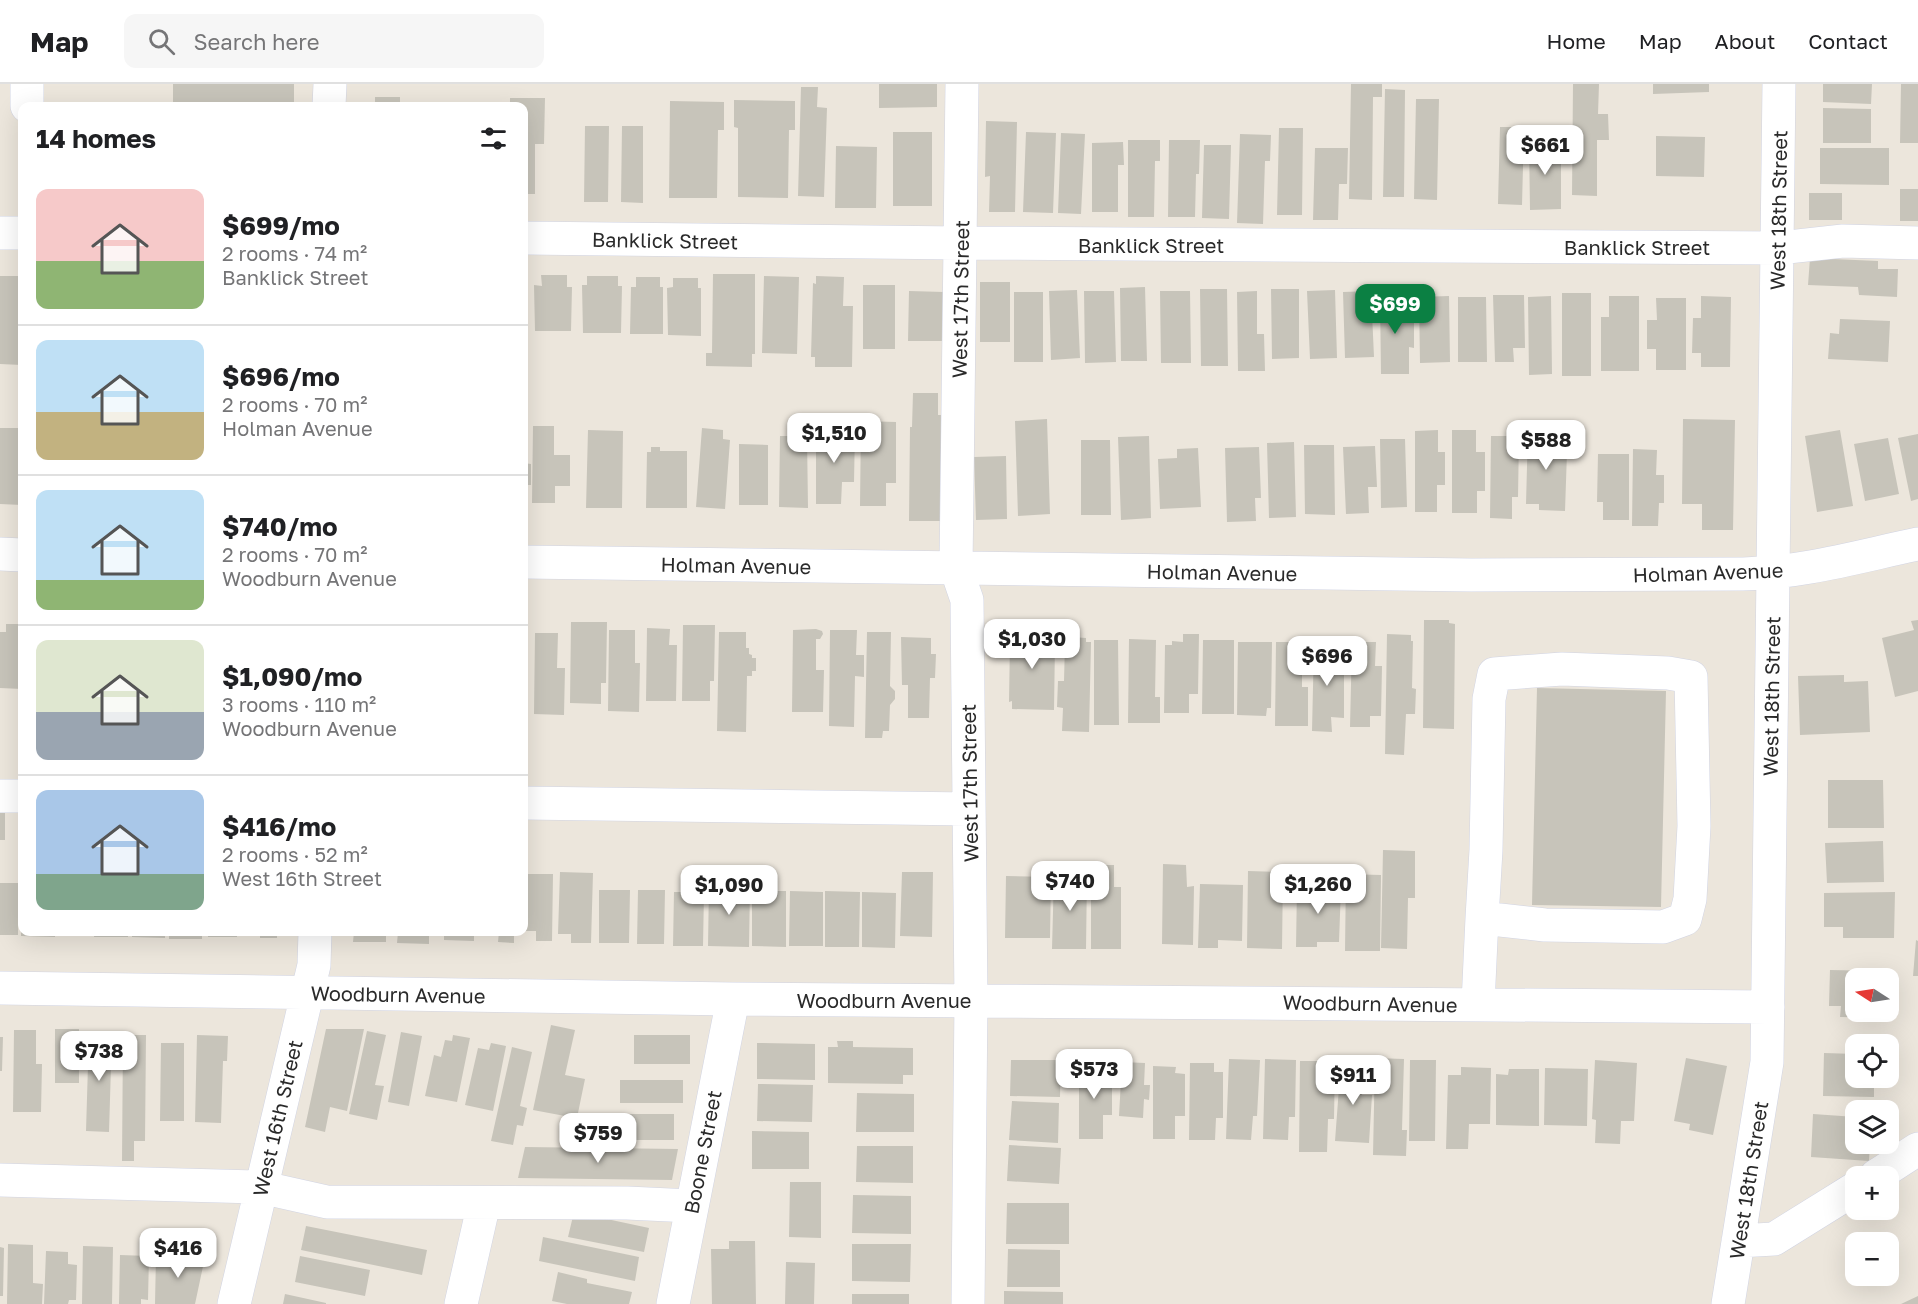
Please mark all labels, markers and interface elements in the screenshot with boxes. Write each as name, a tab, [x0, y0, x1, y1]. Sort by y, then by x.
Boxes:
search box	[124, 14, 544, 68]
text: Map	[30, 25, 88, 58]
icon: search	[145, 25, 178, 58]
text: Search here	[193, 28, 319, 55]
text: Home	[1546, 28, 1606, 54]
text: Map	[1639, 28, 1682, 54]
text: About	[1715, 28, 1775, 54]
text: Contact	[1808, 28, 1888, 54]
icon: filters	[477, 122, 510, 155]
text: 14 homes	[36, 123, 156, 154]
pin: $661	[1509, 125, 1581, 176]
street label: West 18th Street	[1765, 130, 1791, 290]
text: $661	[1520, 132, 1570, 156]
text: $699/mo	[222, 210, 340, 241]
icon: home	[84, 213, 156, 285]
street label: West 17th Street	[947, 220, 973, 378]
street label: Banklick Street	[592, 227, 738, 253]
street label: Banklick Street	[1078, 233, 1224, 257]
street label: Banklick Street	[1564, 235, 1710, 259]
text: 2 rooms · 74 m²	[222, 241, 367, 265]
text: Banklick Street	[222, 265, 368, 289]
pin: $699	[1359, 284, 1431, 335]
text: $699	[1369, 291, 1421, 315]
text: $696/mo	[222, 361, 340, 392]
icon: home	[84, 364, 156, 436]
text: 2 rooms · 70 m²	[222, 392, 367, 416]
pin: $1,510	[785, 413, 883, 464]
text: Holman Avenue	[222, 416, 373, 440]
text: $1,510	[801, 420, 867, 444]
pin: $588	[1510, 420, 1582, 471]
text: $588	[1520, 427, 1572, 451]
text: $740/mo	[222, 511, 338, 542]
icon: home	[84, 514, 156, 586]
text: 2 rooms · 70 m²	[222, 542, 367, 566]
street label: Holman Avenue	[661, 552, 811, 578]
street label: Holman Avenue	[1632, 557, 1784, 587]
street label: Holman Avenue	[1147, 559, 1297, 585]
text: Woodburn Avenue	[222, 566, 397, 590]
street label: West 18th Street	[1758, 616, 1784, 776]
pin: $1,030	[983, 619, 1081, 670]
text: $1,030	[998, 626, 1066, 650]
pin: $696	[1291, 636, 1363, 687]
text: $696	[1301, 643, 1353, 667]
text: $1,090/mo	[222, 661, 362, 692]
icon: home	[84, 664, 156, 736]
text: 3 rooms · 110 m²	[222, 692, 376, 716]
street label: West 17th Street	[956, 704, 982, 862]
text: Woodburn Avenue	[222, 716, 397, 740]
text: $416/mo	[222, 811, 336, 842]
icon: home	[84, 814, 156, 886]
text: 2 rooms · 52 m²	[222, 842, 368, 866]
pin: $740	[1034, 861, 1106, 912]
pin: $1,260	[1269, 864, 1367, 915]
pin: $1,090	[680, 865, 778, 916]
text: West 16th Street	[222, 866, 382, 890]
text: $740	[1045, 868, 1095, 892]
text: $1,260	[1284, 871, 1352, 895]
text: $1,090	[695, 872, 763, 896]
north arrow	[1845, 968, 1899, 1022]
map controls	[1845, 968, 1899, 1286]
street label: Woodburn Avenue	[310, 980, 486, 1008]
street label: Woodburn Avenue	[797, 988, 971, 1012]
street label: Woodburn Avenue	[1282, 989, 1458, 1017]
pin: $738	[63, 1031, 135, 1082]
button: locate	[1845, 1034, 1899, 1088]
street label: West 16th Street	[247, 1037, 307, 1199]
text: $738	[74, 1038, 124, 1062]
pin: $573	[1058, 1049, 1130, 1100]
pin: $911	[1317, 1055, 1389, 1106]
text: $573	[1070, 1056, 1118, 1080]
text: $911	[1330, 1062, 1376, 1086]
street label: Boone Street	[678, 1088, 726, 1216]
street label: West 18th Street	[1724, 1099, 1772, 1261]
button: layers	[1845, 1100, 1899, 1154]
pin: $759	[562, 1113, 634, 1164]
text: $759	[573, 1120, 623, 1144]
button: +	[1845, 1166, 1899, 1220]
pin: $416	[142, 1228, 214, 1279]
button: −	[1845, 1232, 1899, 1286]
text: $416	[154, 1235, 202, 1259]

